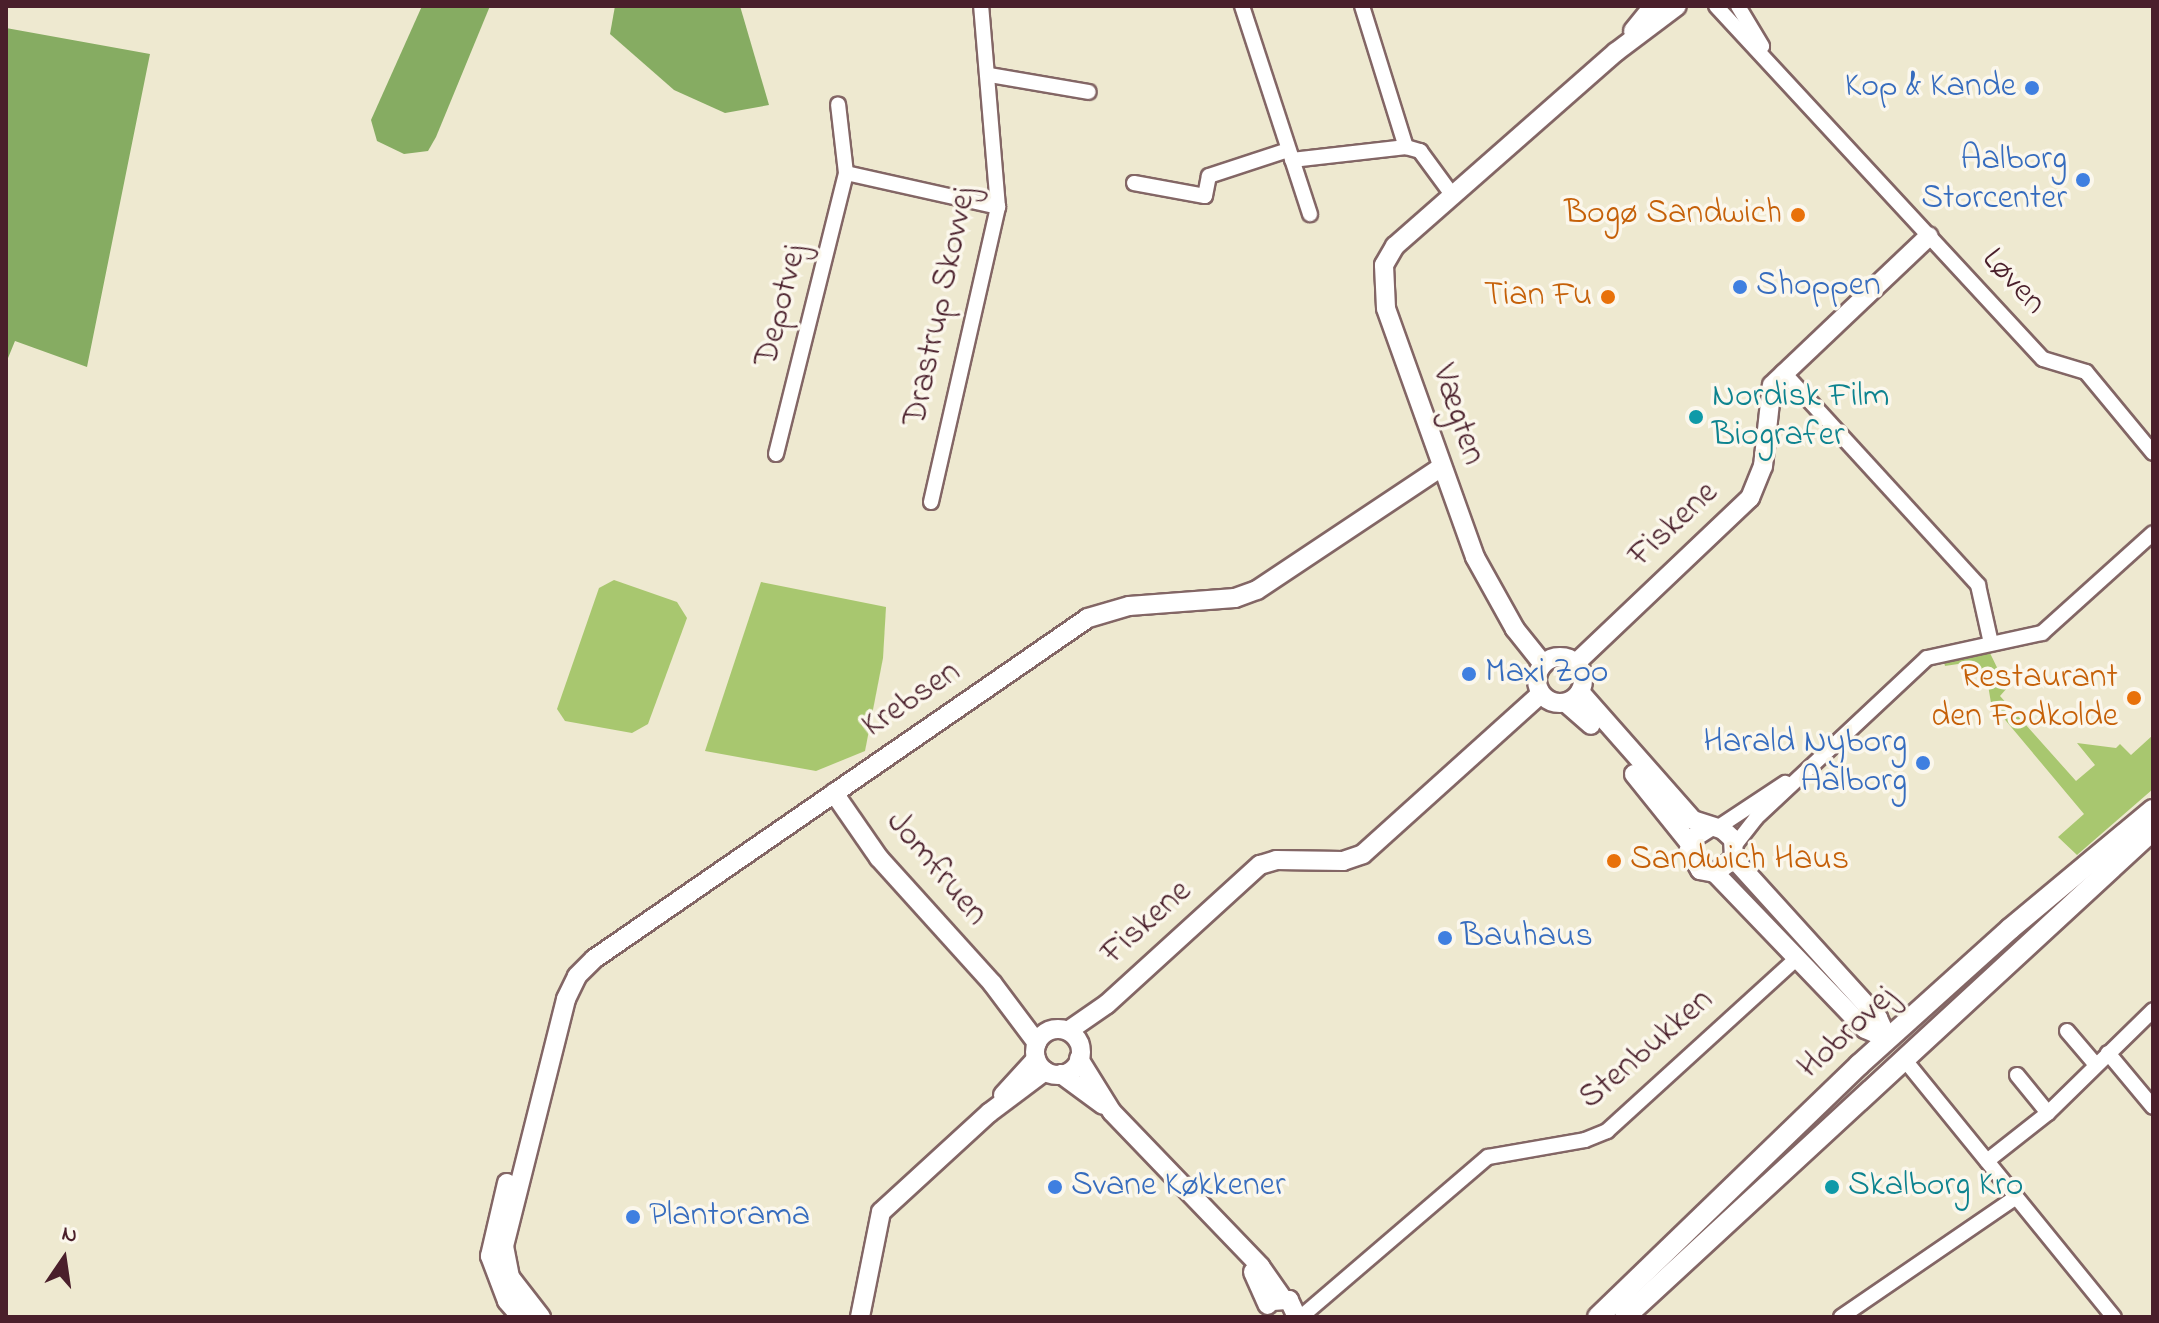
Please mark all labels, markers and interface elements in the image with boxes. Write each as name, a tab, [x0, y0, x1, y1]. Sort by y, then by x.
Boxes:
place label: Kop & Kande	[1845, 68, 2016, 108]
marker: Kop & Kande	[2023, 79, 2041, 97]
place label: Aalborg Storcenter	[1921, 140, 2067, 220]
marker: Aalborg Storcenter	[2074, 171, 2092, 189]
street label: Drastrup Skovvej	[896, 184, 986, 430]
place label: Bogø Sandwich	[1564, 195, 1782, 235]
marker: Bogø Sandwich	[1789, 206, 1807, 224]
street label: Løven	[1972, 240, 2054, 324]
street label: Depotvej	[747, 241, 817, 371]
place label: Shoppen	[1756, 267, 1881, 307]
place label: Tian Fu	[1484, 277, 1592, 317]
marker: Shoppen	[1731, 278, 1749, 296]
marker: Tian Fu	[1599, 288, 1617, 306]
street label: Vægten	[1421, 359, 1493, 471]
place label: Nordisk Film Biografer	[1712, 377, 1889, 456]
marker: Nordisk Film Biografer	[1687, 408, 1705, 426]
street label: Fiskene	[1621, 473, 1727, 577]
street label: Krebsen	[855, 652, 969, 748]
place label: Maxi Zoo	[1485, 654, 1609, 694]
place label: Restaurant den Fodkolde	[1931, 658, 2118, 738]
marker: Maxi Zoo	[1460, 665, 1478, 683]
marker: Restaurant den Fodkolde	[2125, 689, 2143, 707]
place label: Harald Nyborg Aalborg	[1703, 723, 1907, 802]
marker: Harald Nyborg Aalborg	[1914, 754, 1932, 772]
street label: Jomfruen	[876, 803, 996, 935]
place label: Sandwich Haus	[1630, 841, 1849, 881]
marker: Sandwich Haus	[1605, 852, 1623, 870]
street label: Fiskene	[1093, 872, 1201, 974]
place label: Bauhaus	[1461, 918, 1593, 958]
marker: Bauhaus	[1436, 929, 1454, 947]
street label: Hobrovej	[1791, 978, 1905, 1088]
street label: Stenbukken	[1572, 981, 1722, 1119]
place label: Svane Køkkener	[1071, 1167, 1286, 1207]
place label: Skalborg Kro	[1848, 1167, 2023, 1207]
marker: Svane Køkkener	[1046, 1178, 1064, 1196]
marker: Skalborg Kro	[1823, 1178, 1841, 1196]
place label: Plantorama	[649, 1197, 810, 1237]
marker: Plantorama	[624, 1208, 642, 1226]
text: N	[59, 1218, 80, 1253]
north arrow	[24, 1219, 104, 1299]

